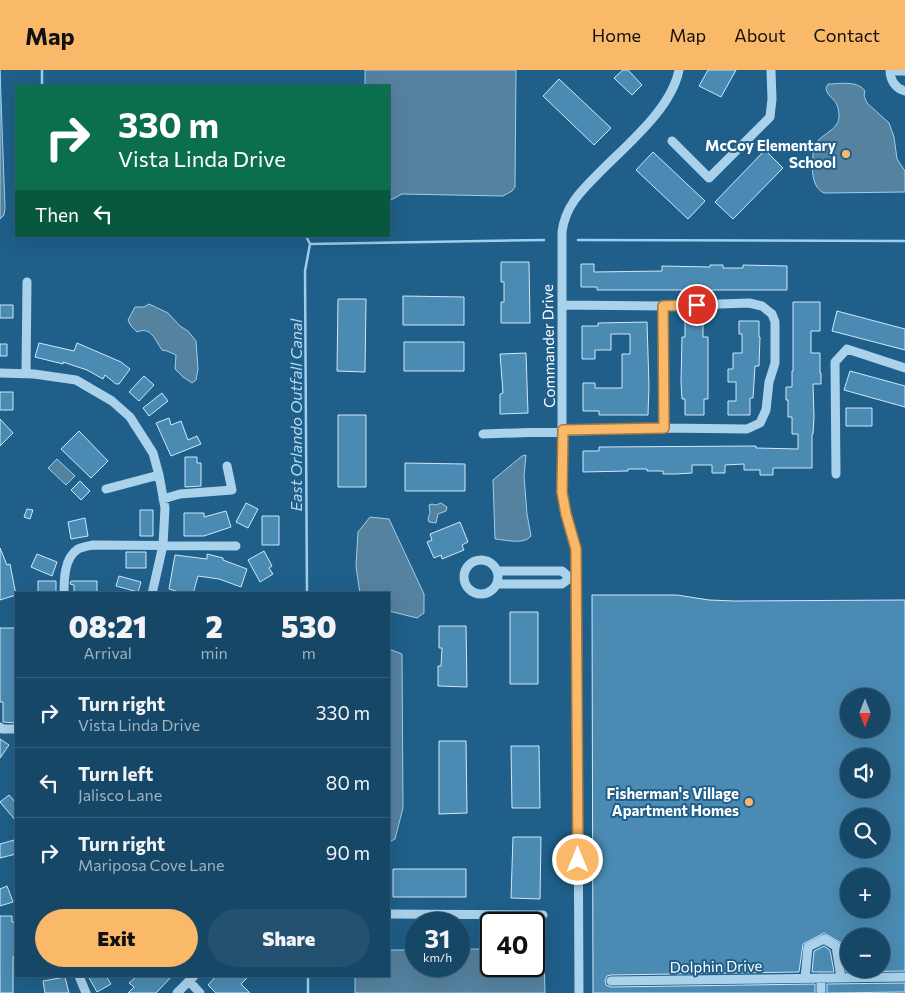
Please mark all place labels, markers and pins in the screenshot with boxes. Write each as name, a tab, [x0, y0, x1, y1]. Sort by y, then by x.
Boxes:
place label: McCoy Elementary School	[705, 136, 837, 171]
marker: McCoy Elementary School	[840, 148, 852, 160]
pin	[676, 284, 718, 326]
place label: Fisherman's Village Apartment Homes	[607, 784, 739, 819]
marker: Fisherman's Village Apartment Homes	[743, 796, 755, 808]

